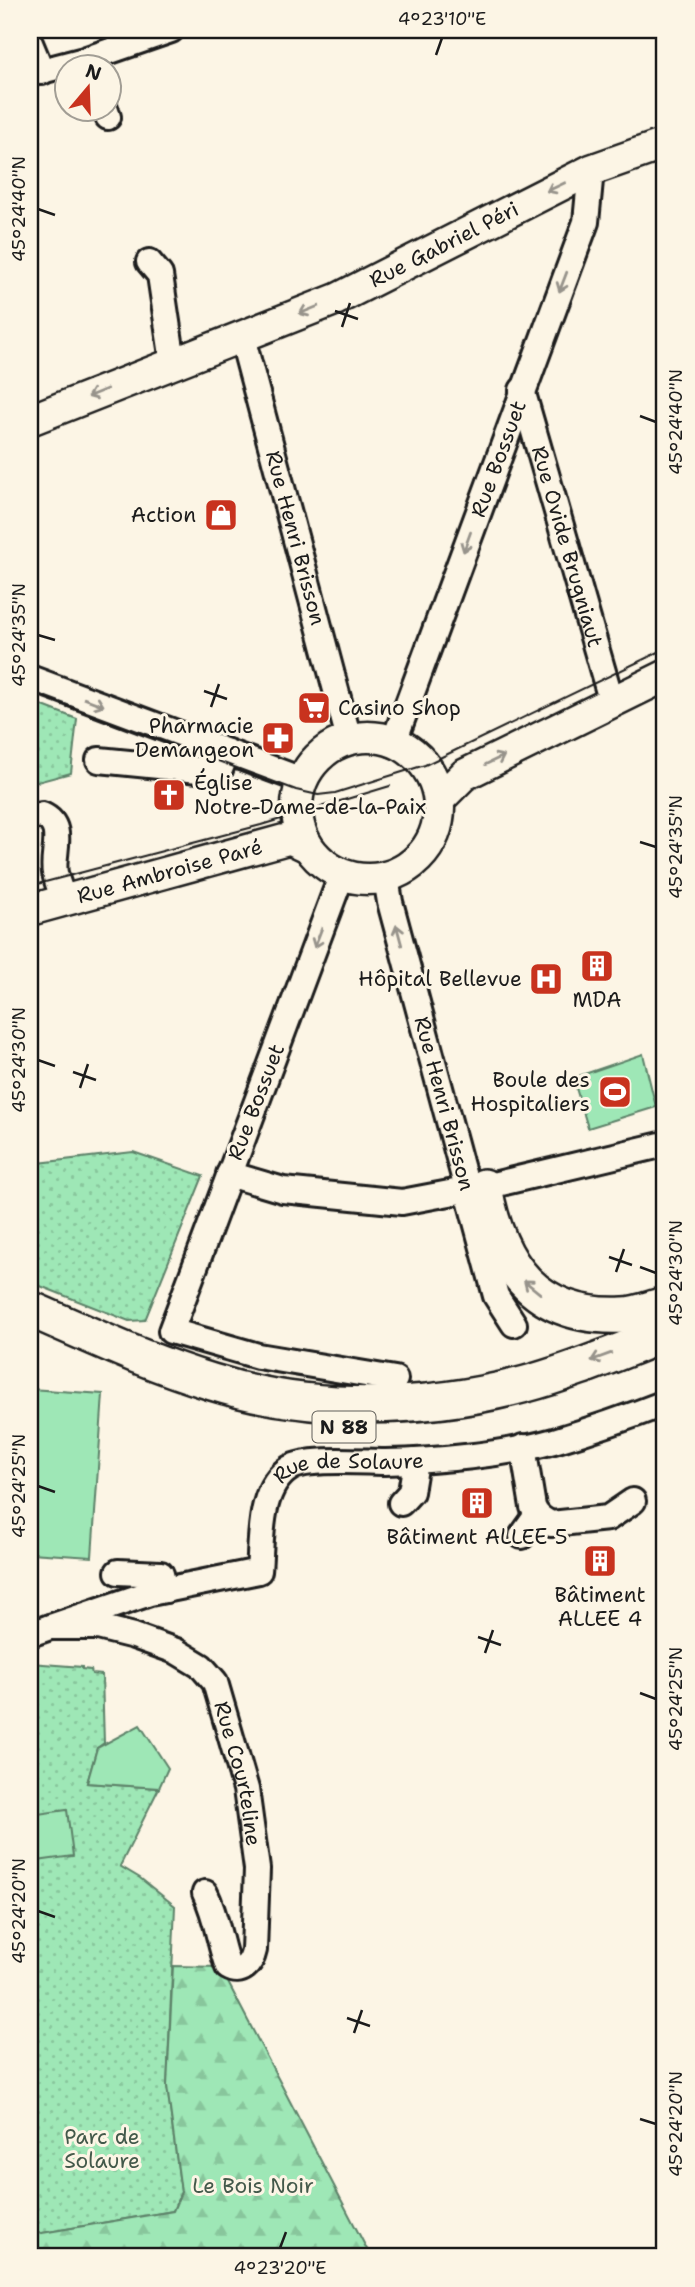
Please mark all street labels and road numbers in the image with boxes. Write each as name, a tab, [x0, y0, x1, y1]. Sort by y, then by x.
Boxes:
street label: Rue Gabriel Péri	[364, 195, 524, 294]
street label: Rue Bossuet	[464, 397, 533, 521]
street label: Rue Ovide Brugniaut	[525, 443, 609, 651]
street label: Rue Henri Brisson	[259, 448, 332, 628]
street label: Rue Ambroise Paré	[74, 833, 266, 910]
street label: Rue Henri Brisson	[407, 1013, 481, 1194]
street label: Rue Bossuet	[221, 1040, 291, 1164]
road number: N 88	[312, 1412, 376, 1442]
street label: Rue de Solaure	[266, 1446, 425, 1490]
street label: Rue Courteline	[207, 1698, 268, 1848]

